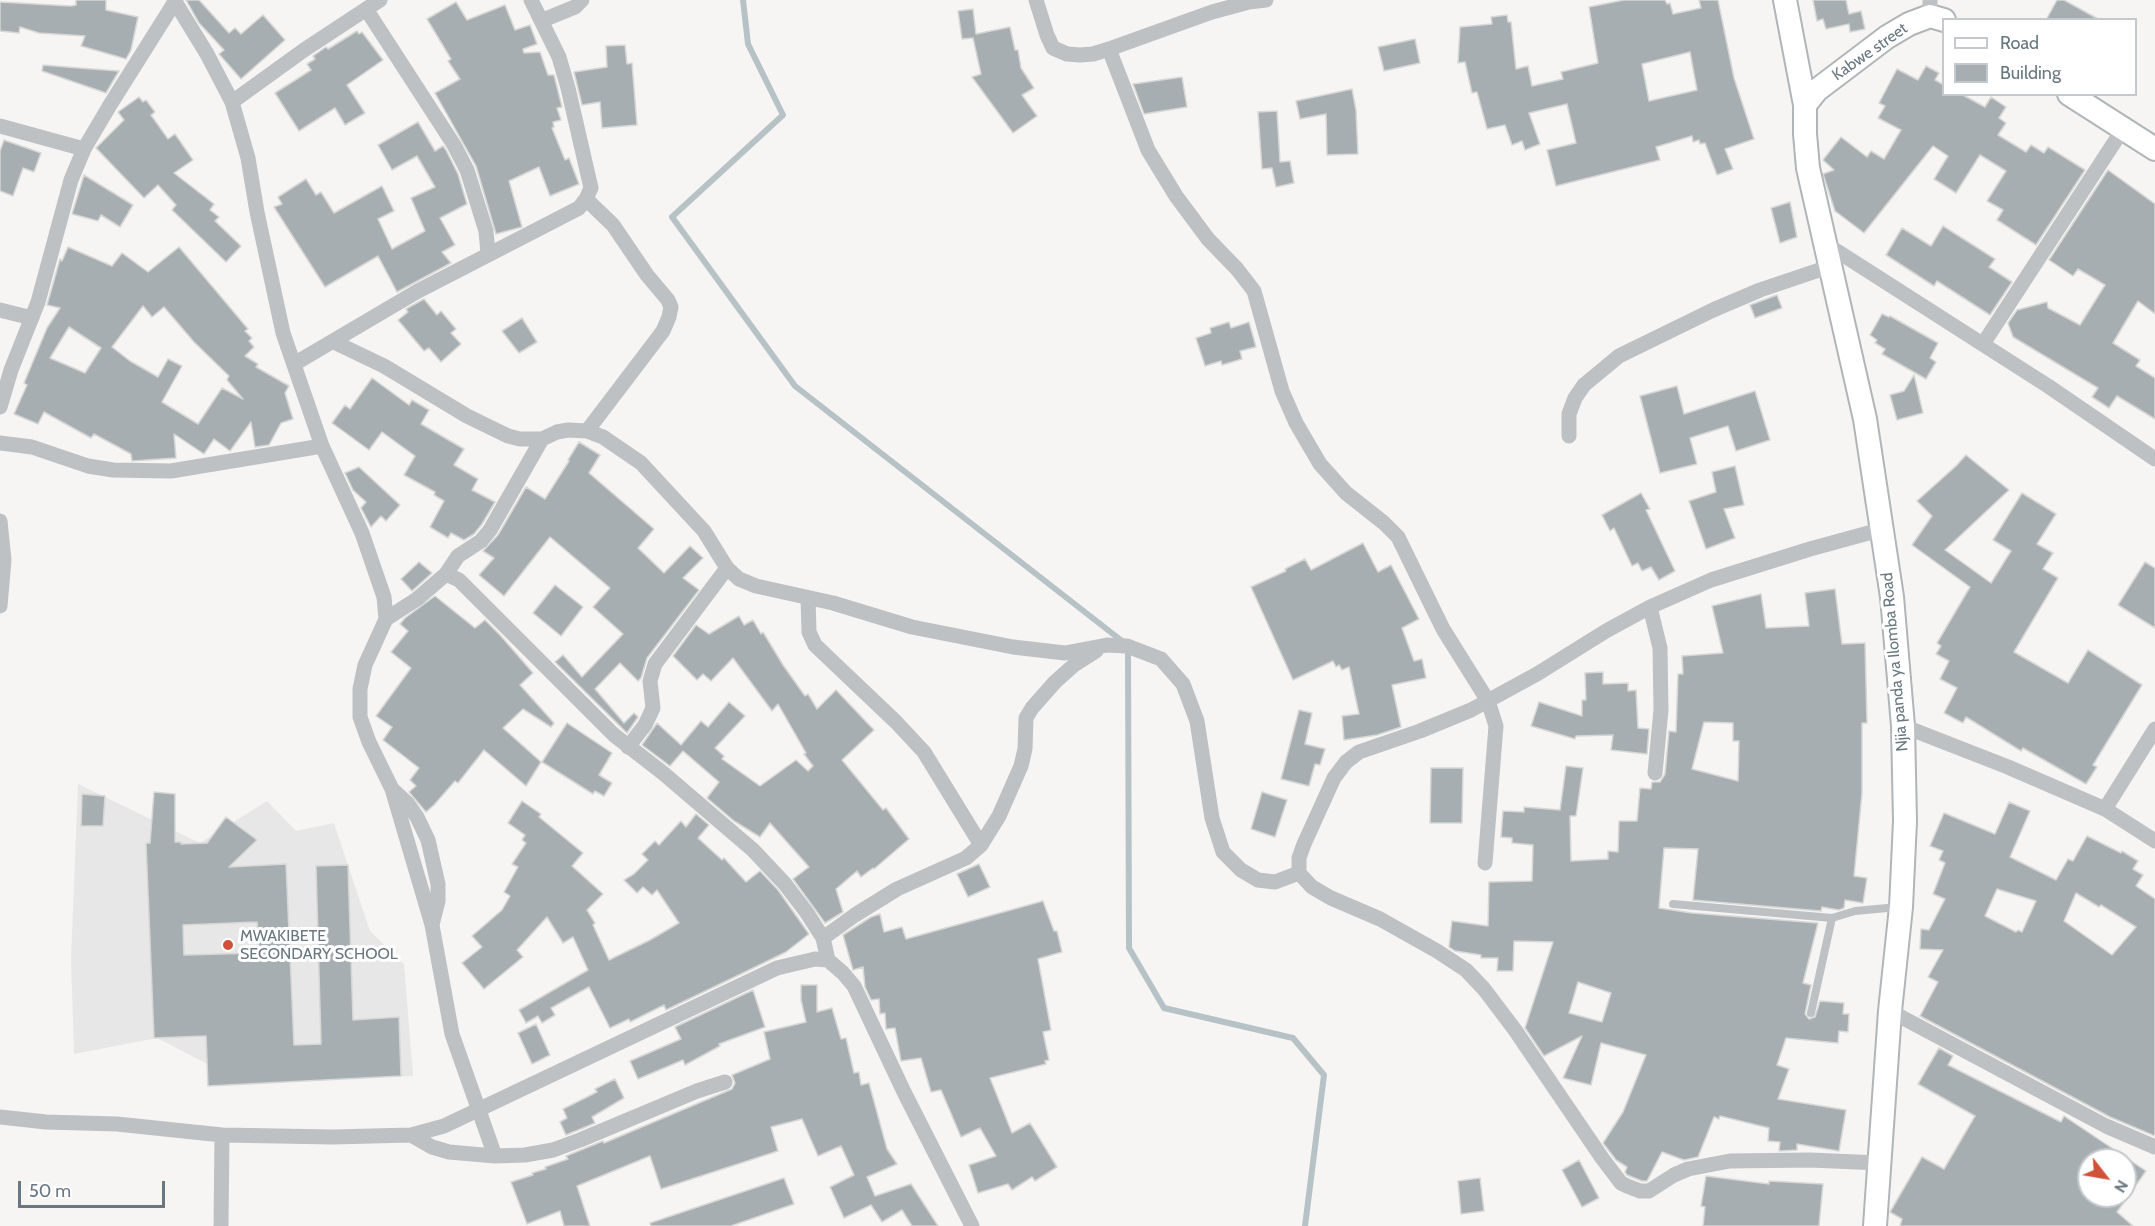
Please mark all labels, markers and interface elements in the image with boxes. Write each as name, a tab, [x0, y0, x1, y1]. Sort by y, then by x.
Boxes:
legend	[1942, 18, 2137, 96]
street label: Kabwe street	[1829, 19, 1911, 85]
text: Road	[2000, 32, 2039, 54]
text: Building	[2000, 62, 2061, 84]
street label: Njia panda ya Ilomba Road	[1878, 572, 1912, 752]
place label: MWAKIBETE SECONDARY SCHOOL	[240, 926, 398, 964]
marker: MWAKIBETE SECONDARY SCHOOL	[221, 938, 235, 952]
north arrow	[2077, 1148, 2137, 1208]
scale bar	[21, 1169, 168, 1207]
text: N	[2110, 1177, 2132, 1196]
text: 50 m	[29, 1180, 71, 1202]

